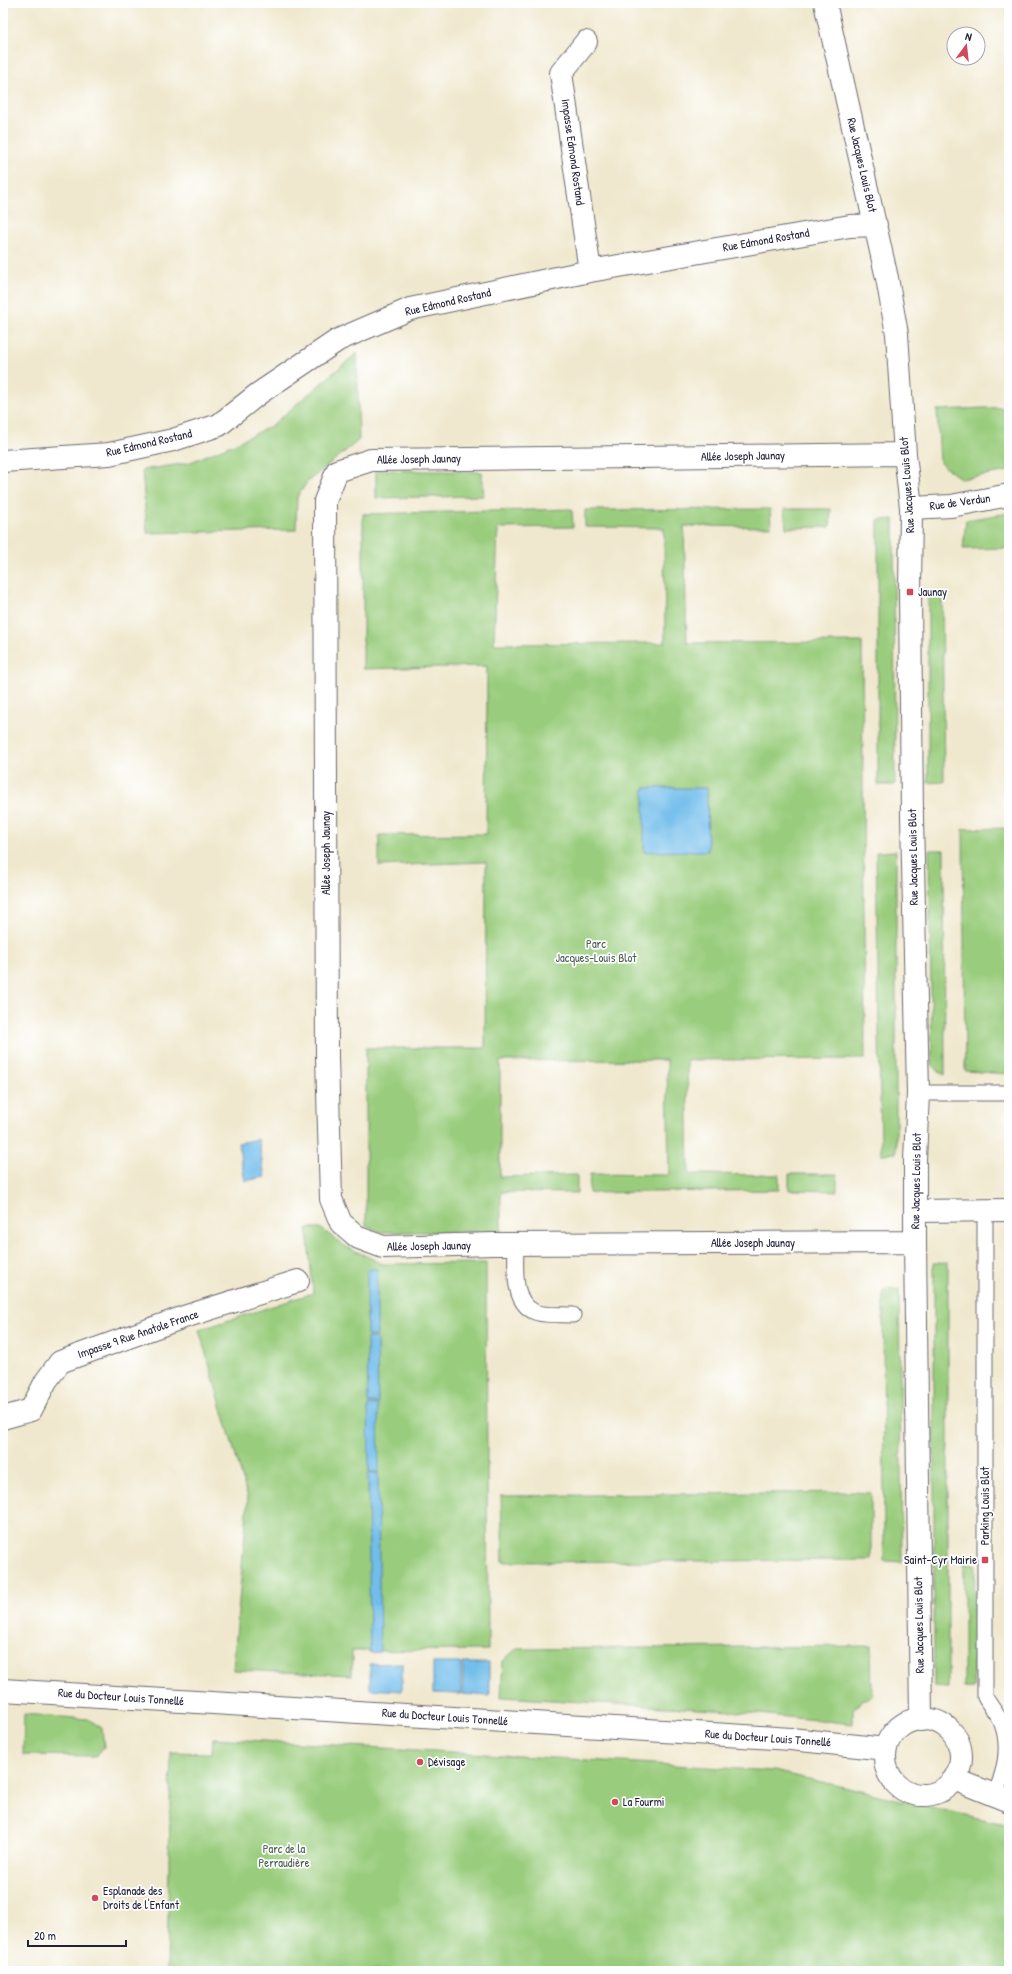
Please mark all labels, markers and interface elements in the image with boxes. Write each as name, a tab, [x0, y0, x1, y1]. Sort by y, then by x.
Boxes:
north arrow	[946, 26, 986, 66]
text: N	[964, 29, 973, 44]
street label: Impasse Edmond Rostand	[558, 98, 589, 207]
street label: Rue Jacques Louis Blot	[843, 116, 882, 215]
street label: Rue Edmond Rostand	[721, 223, 811, 255]
street label: Rue Edmond Rostand	[403, 283, 493, 320]
street label: Rue Edmond Rostand	[104, 424, 194, 461]
street label: Rue Jacques Louis Blot	[895, 435, 918, 534]
street label: Allée Joseph Jaunay	[701, 446, 785, 465]
street label: Allée Joseph Jaunay	[377, 449, 461, 468]
street label: Rue de Verdun	[929, 489, 991, 514]
place label: Jaunay	[918, 583, 947, 600]
marker: Jaunay	[905, 587, 915, 597]
street label: Rue Jacques Louis Blot	[903, 808, 922, 905]
street label: Allée Joseph Jaunay	[317, 811, 334, 895]
park label: Parc Jacques-Louis Blot	[556, 935, 637, 966]
street label: Rue Jacques Louis Blot	[906, 1132, 925, 1229]
street label: Allée Joseph Jaunay	[711, 1234, 795, 1251]
street label: Allée Joseph Jaunay	[387, 1236, 471, 1255]
street label: Impasse 9 Rue Anatole France	[75, 1305, 201, 1362]
street label: Parking Louis Blot	[976, 1466, 993, 1545]
place label: Saint-Cyr Mairie	[904, 1551, 977, 1568]
marker: Saint-Cyr Mairie	[980, 1555, 990, 1565]
street label: Rue Jacques Louis Blot	[909, 1576, 928, 1673]
street label: Rue du Docteur Louis Tonnellé	[57, 1684, 185, 1709]
street label: Rue du Docteur Louis Tonnellé	[381, 1704, 509, 1729]
street label: Rue du Docteur Louis Tonnellé	[704, 1725, 832, 1750]
place label: Dévisage	[428, 1753, 466, 1770]
marker: Dévisage	[415, 1757, 425, 1767]
place label: La Fourmi	[623, 1793, 665, 1810]
marker: La Fourmi	[610, 1797, 620, 1807]
park label: Parc de la Perraudière	[259, 1840, 310, 1871]
place label: Esplanade des Droits de l'Enfant	[103, 1882, 180, 1913]
marker: Esplanade des Droits de l'Enfant	[90, 1893, 100, 1903]
scale bar	[28, 1922, 126, 1948]
text: 20 m	[34, 1927, 56, 1944]

